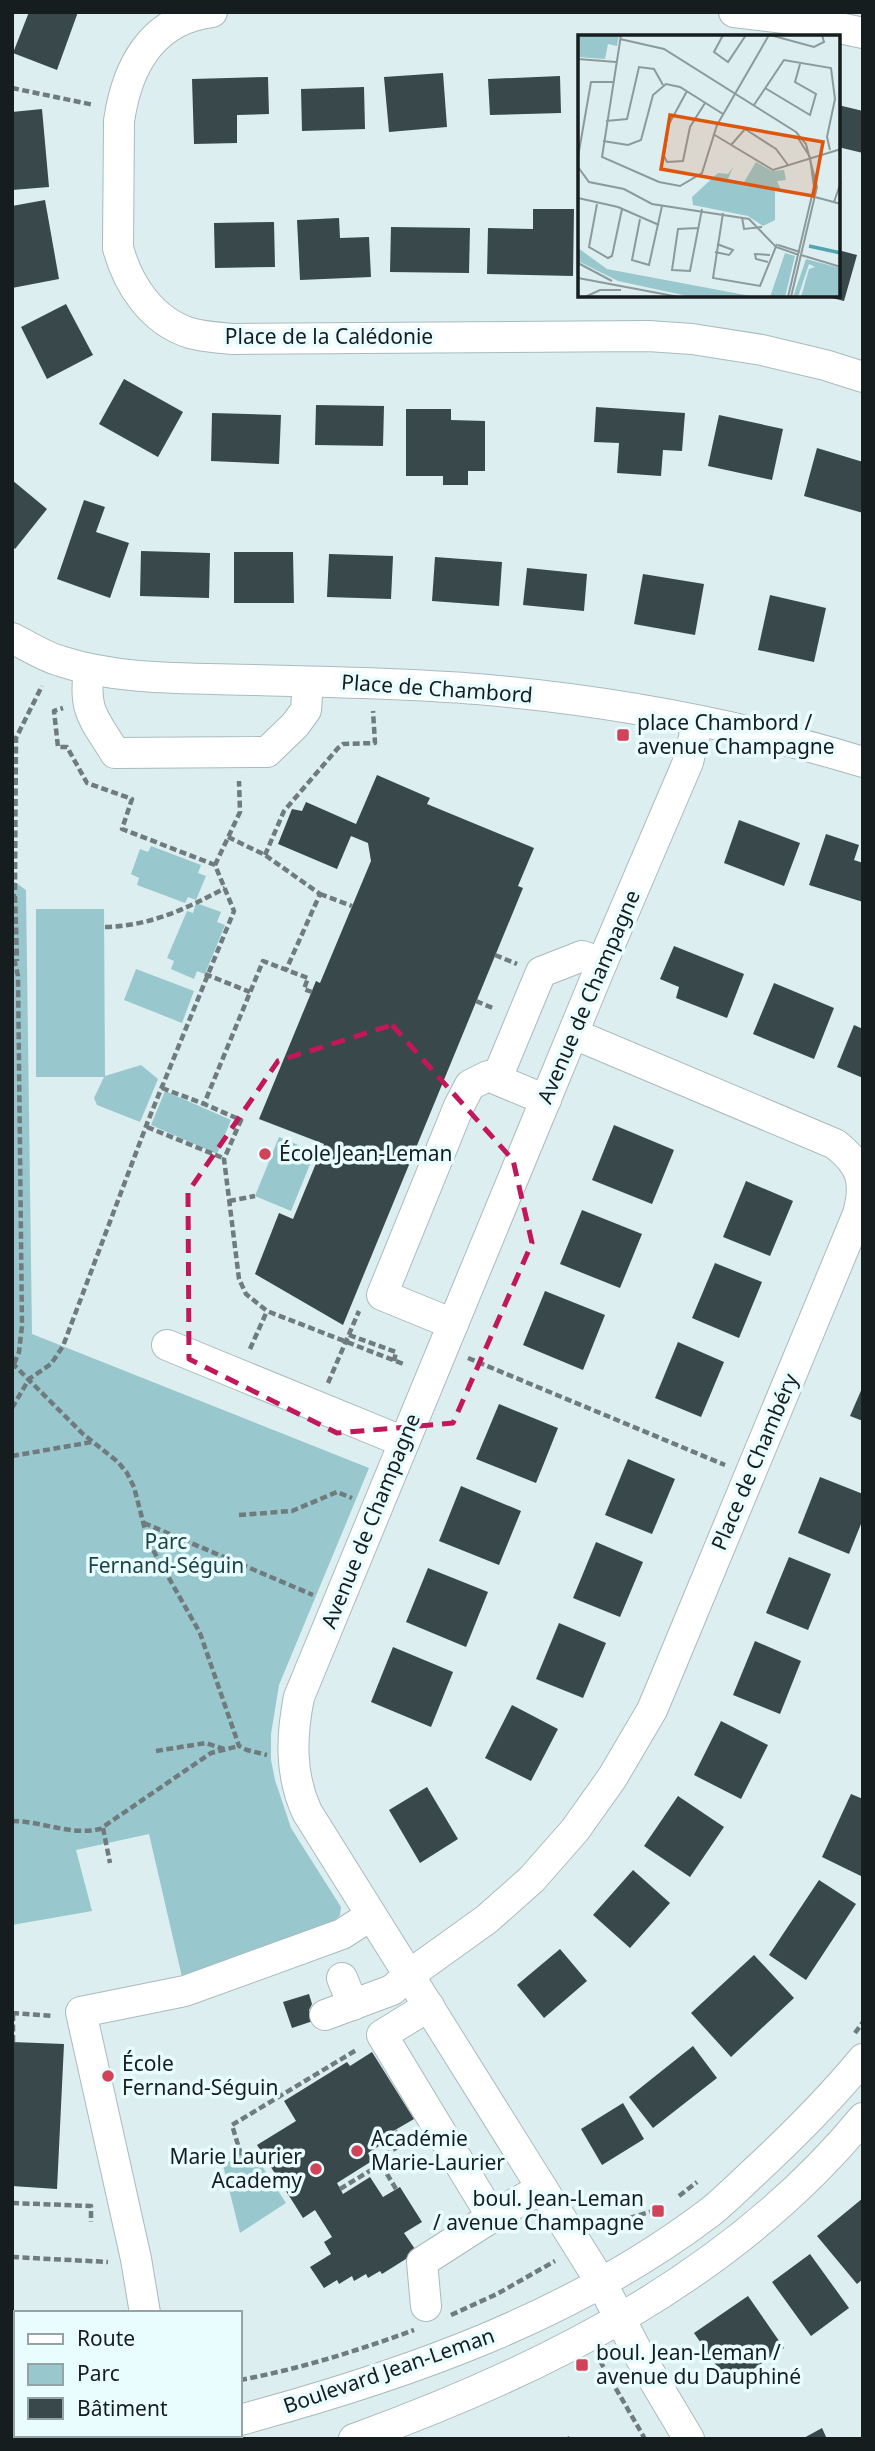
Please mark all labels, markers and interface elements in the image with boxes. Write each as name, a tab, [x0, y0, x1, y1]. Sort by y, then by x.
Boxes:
inset map	[578, 35, 840, 298]
street label: Place de la Calédonie	[225, 322, 433, 350]
street label: Place de Chambord	[340, 667, 534, 709]
place label: place Chambord / avenue Champagne	[637, 708, 835, 760]
marker: place Chambord / avenue Champagne	[615, 727, 631, 743]
street label: Avenue de Champagne	[530, 886, 646, 1108]
place label: École Jean-Leman	[279, 1139, 453, 1167]
marker: École Jean-Leman	[257, 1146, 273, 1162]
street label: Place de Chambéry	[704, 1369, 804, 1554]
street label: Avenue de Champagne	[314, 1409, 426, 1632]
park label: Parc Fernand-Séguin	[88, 1527, 244, 1579]
place label: École Fernand-Séguin	[122, 2049, 279, 2101]
marker: École Fernand-Séguin	[100, 2068, 116, 2084]
place label: Académie Marie-Laurier	[371, 2124, 505, 2176]
place label: Marie Laurier Academy	[169, 2142, 302, 2194]
marker: Académie Marie-Laurier	[349, 2143, 365, 2159]
marker: Marie Laurier Academy	[308, 2161, 324, 2177]
place label: boul. Jean-Leman / avenue Champagne	[433, 2184, 644, 2236]
marker: boul. Jean-Leman / avenue Champagne	[650, 2203, 666, 2219]
legend	[14, 2311, 242, 2437]
street label: Boulevard Jean-Leman	[279, 2321, 498, 2419]
text: Route	[77, 2324, 135, 2352]
place label: boul. Jean-Leman / avenue du Dauphiné	[596, 2338, 801, 2390]
marker: boul. Jean-Leman / avenue du Dauphiné	[574, 2357, 590, 2373]
text: Parc	[77, 2359, 120, 2387]
text: Bâtiment	[77, 2394, 168, 2422]

